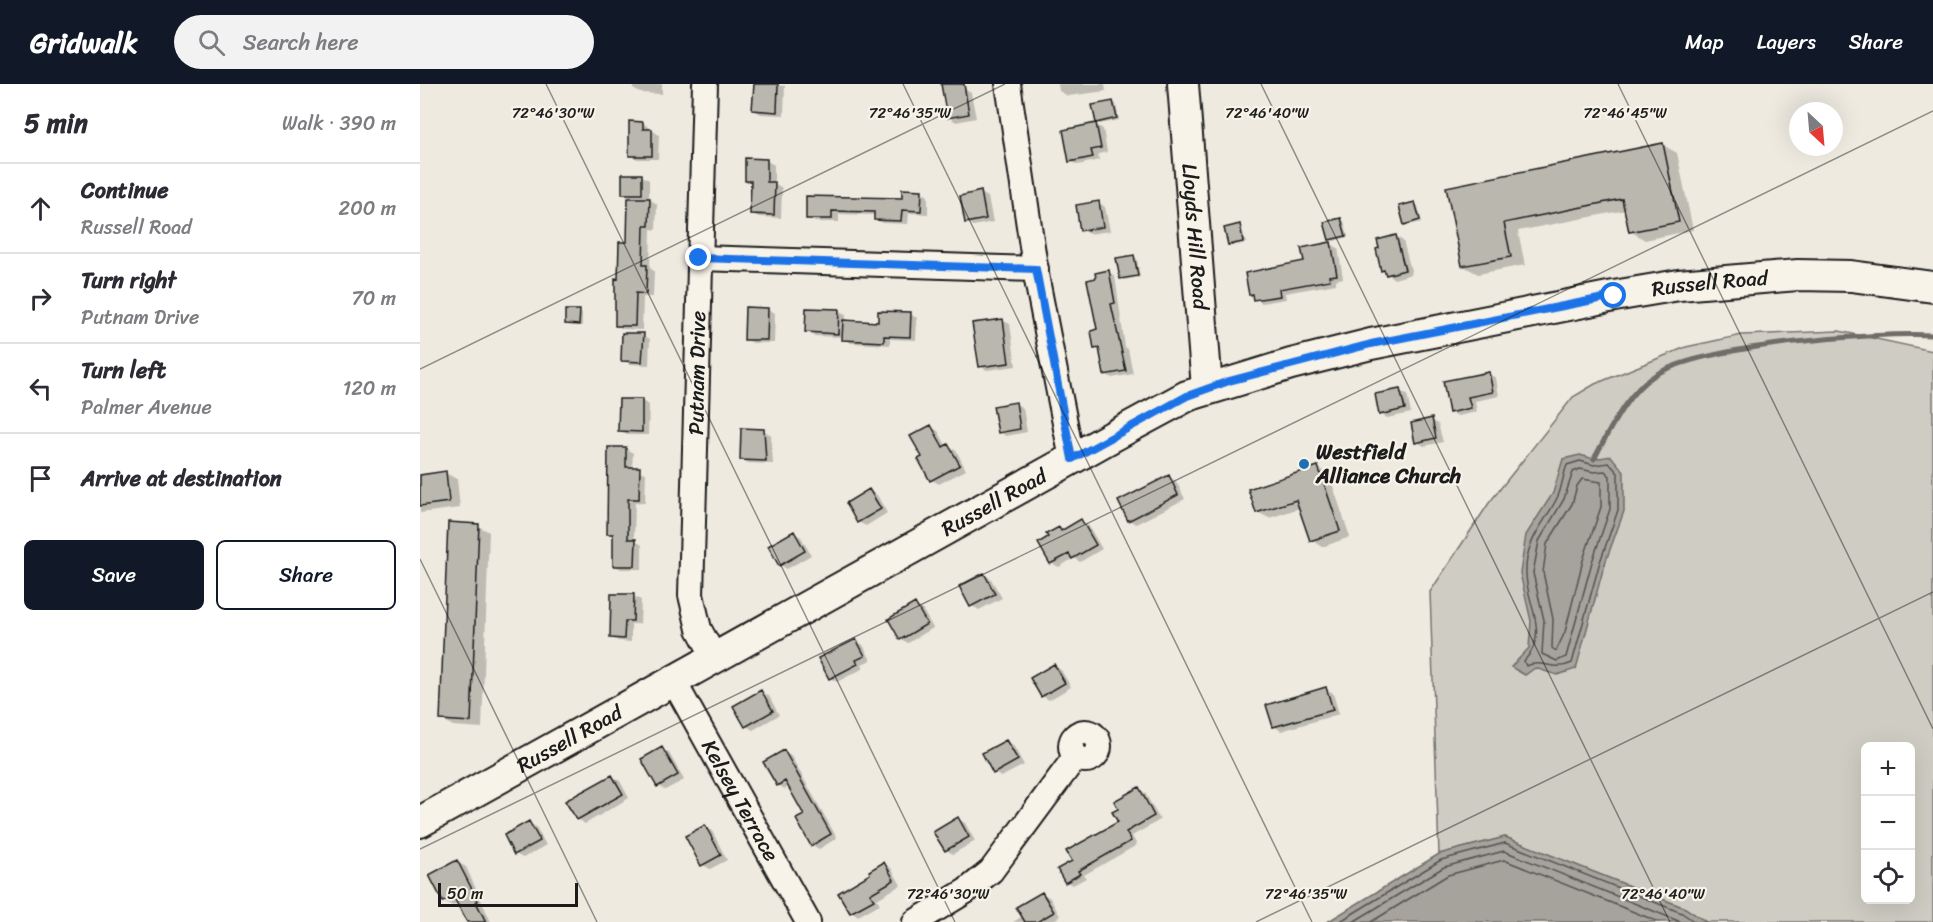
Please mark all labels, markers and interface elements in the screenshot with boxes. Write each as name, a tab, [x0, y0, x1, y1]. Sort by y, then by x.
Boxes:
search box	[174, 15, 594, 69]
text: Gridwalk	[30, 18, 138, 67]
text: Search here	[243, 23, 359, 62]
text: Map	[1685, 23, 1724, 61]
text: Layers	[1757, 23, 1816, 61]
text: Share	[1849, 23, 1903, 61]
icon: search	[195, 26, 228, 59]
text: 5 min	[24, 100, 88, 146]
text: 72°46'30"W	[512, 100, 595, 126]
text: 72°46'35"W	[869, 100, 952, 126]
text: 72°46'40"W	[1225, 100, 1309, 126]
text: 72°46'45"W	[1583, 100, 1667, 126]
north arrow	[1789, 102, 1843, 156]
text: Walk · 390 m	[282, 106, 396, 141]
street label: Lloyds Hill Road	[1170, 162, 1220, 313]
text: Continue	[81, 171, 169, 210]
text: 200 m	[339, 191, 396, 226]
icon: ahead	[24, 192, 57, 225]
text: Russell Road	[81, 210, 192, 245]
route end	[685, 244, 711, 270]
street label: Russell Road	[1649, 258, 1771, 308]
text: Turn right	[81, 261, 176, 300]
text: 70 m	[351, 281, 396, 316]
icon: right	[24, 282, 57, 315]
route start	[1600, 282, 1626, 308]
text: Putnam Drive	[81, 300, 199, 335]
street label: Putnam Drive	[677, 310, 717, 435]
text: Turn left	[81, 351, 166, 390]
text: 120 m	[343, 371, 396, 406]
icon: left	[24, 372, 57, 405]
text: Palmer Avenue	[81, 390, 212, 425]
place label: Westfield Alliance Church	[1315, 433, 1461, 495]
street label: Russell Road	[934, 457, 1056, 547]
marker: Westfield Alliance Church	[1297, 457, 1311, 471]
text: Arrive at destination	[81, 459, 282, 498]
icon: arrive	[24, 462, 57, 495]
button: Save	[24, 540, 204, 610]
button: Share	[216, 540, 396, 610]
street label: Russell Road	[509, 693, 631, 784]
street label: Kelsey Terrace	[691, 732, 790, 869]
map controls	[1861, 742, 1915, 904]
button: +	[1861, 742, 1915, 796]
button: −	[1861, 796, 1915, 850]
button: locate	[1861, 850, 1915, 904]
text: 50 m	[447, 879, 483, 908]
scale bar	[438, 880, 578, 908]
text: 72°46'30"W	[907, 881, 990, 907]
text: 72°46'35"W	[1265, 881, 1348, 907]
text: 72°46'40"W	[1621, 881, 1705, 907]

